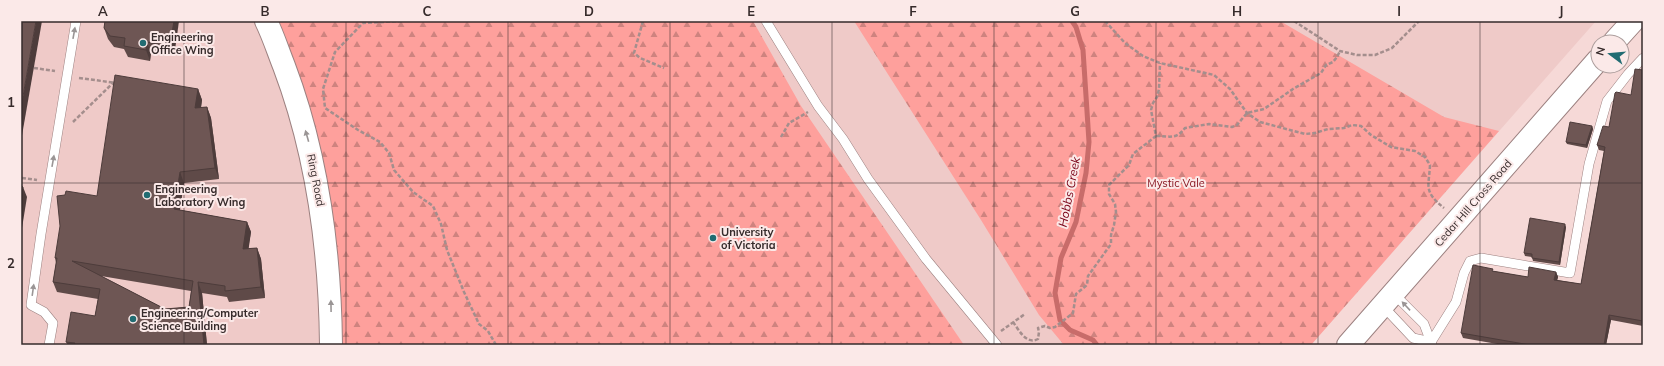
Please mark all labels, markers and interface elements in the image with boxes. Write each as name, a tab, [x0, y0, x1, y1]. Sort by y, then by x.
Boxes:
text: A	[98, 3, 108, 19]
text: B	[261, 3, 270, 19]
text: C	[423, 3, 432, 19]
text: D	[584, 3, 594, 19]
text: E	[747, 3, 755, 19]
text: F	[909, 3, 917, 19]
text: G	[1070, 3, 1080, 19]
text: H	[1232, 3, 1242, 19]
text: I	[1397, 3, 1401, 19]
text: J	[1559, 3, 1563, 19]
one-way arrow	[71, 27, 77, 39]
place label: Engineering Office Wing	[151, 30, 214, 57]
north arrow	[1590, 34, 1630, 74]
marker: Engineering Office Wing	[138, 38, 148, 48]
text: N	[1593, 45, 1608, 57]
text: 1	[7, 94, 15, 110]
one-way arrow	[304, 130, 310, 142]
street label: Ring Road	[304, 153, 328, 207]
one-way arrow	[50, 155, 56, 167]
water label: Hobbs Creek	[1055, 155, 1083, 228]
street label: Cedar Hill Cross Road	[1431, 157, 1515, 249]
park label: Mystic Vale	[1147, 176, 1205, 190]
place label: Engineering Laboratory Wing	[155, 182, 246, 209]
marker: Engineering Laboratory Wing	[142, 190, 152, 200]
place label: University of Victoria	[721, 225, 776, 252]
marker: University of Victoria	[708, 233, 718, 243]
text: 2	[7, 255, 15, 271]
one-way arrow	[30, 284, 36, 296]
one-way arrow	[328, 299, 334, 312]
one-way arrow	[1402, 302, 1411, 311]
place label: Engineering/Computer Science Building	[141, 306, 259, 333]
marker: Engineering/Computer Science Building	[128, 314, 138, 324]

